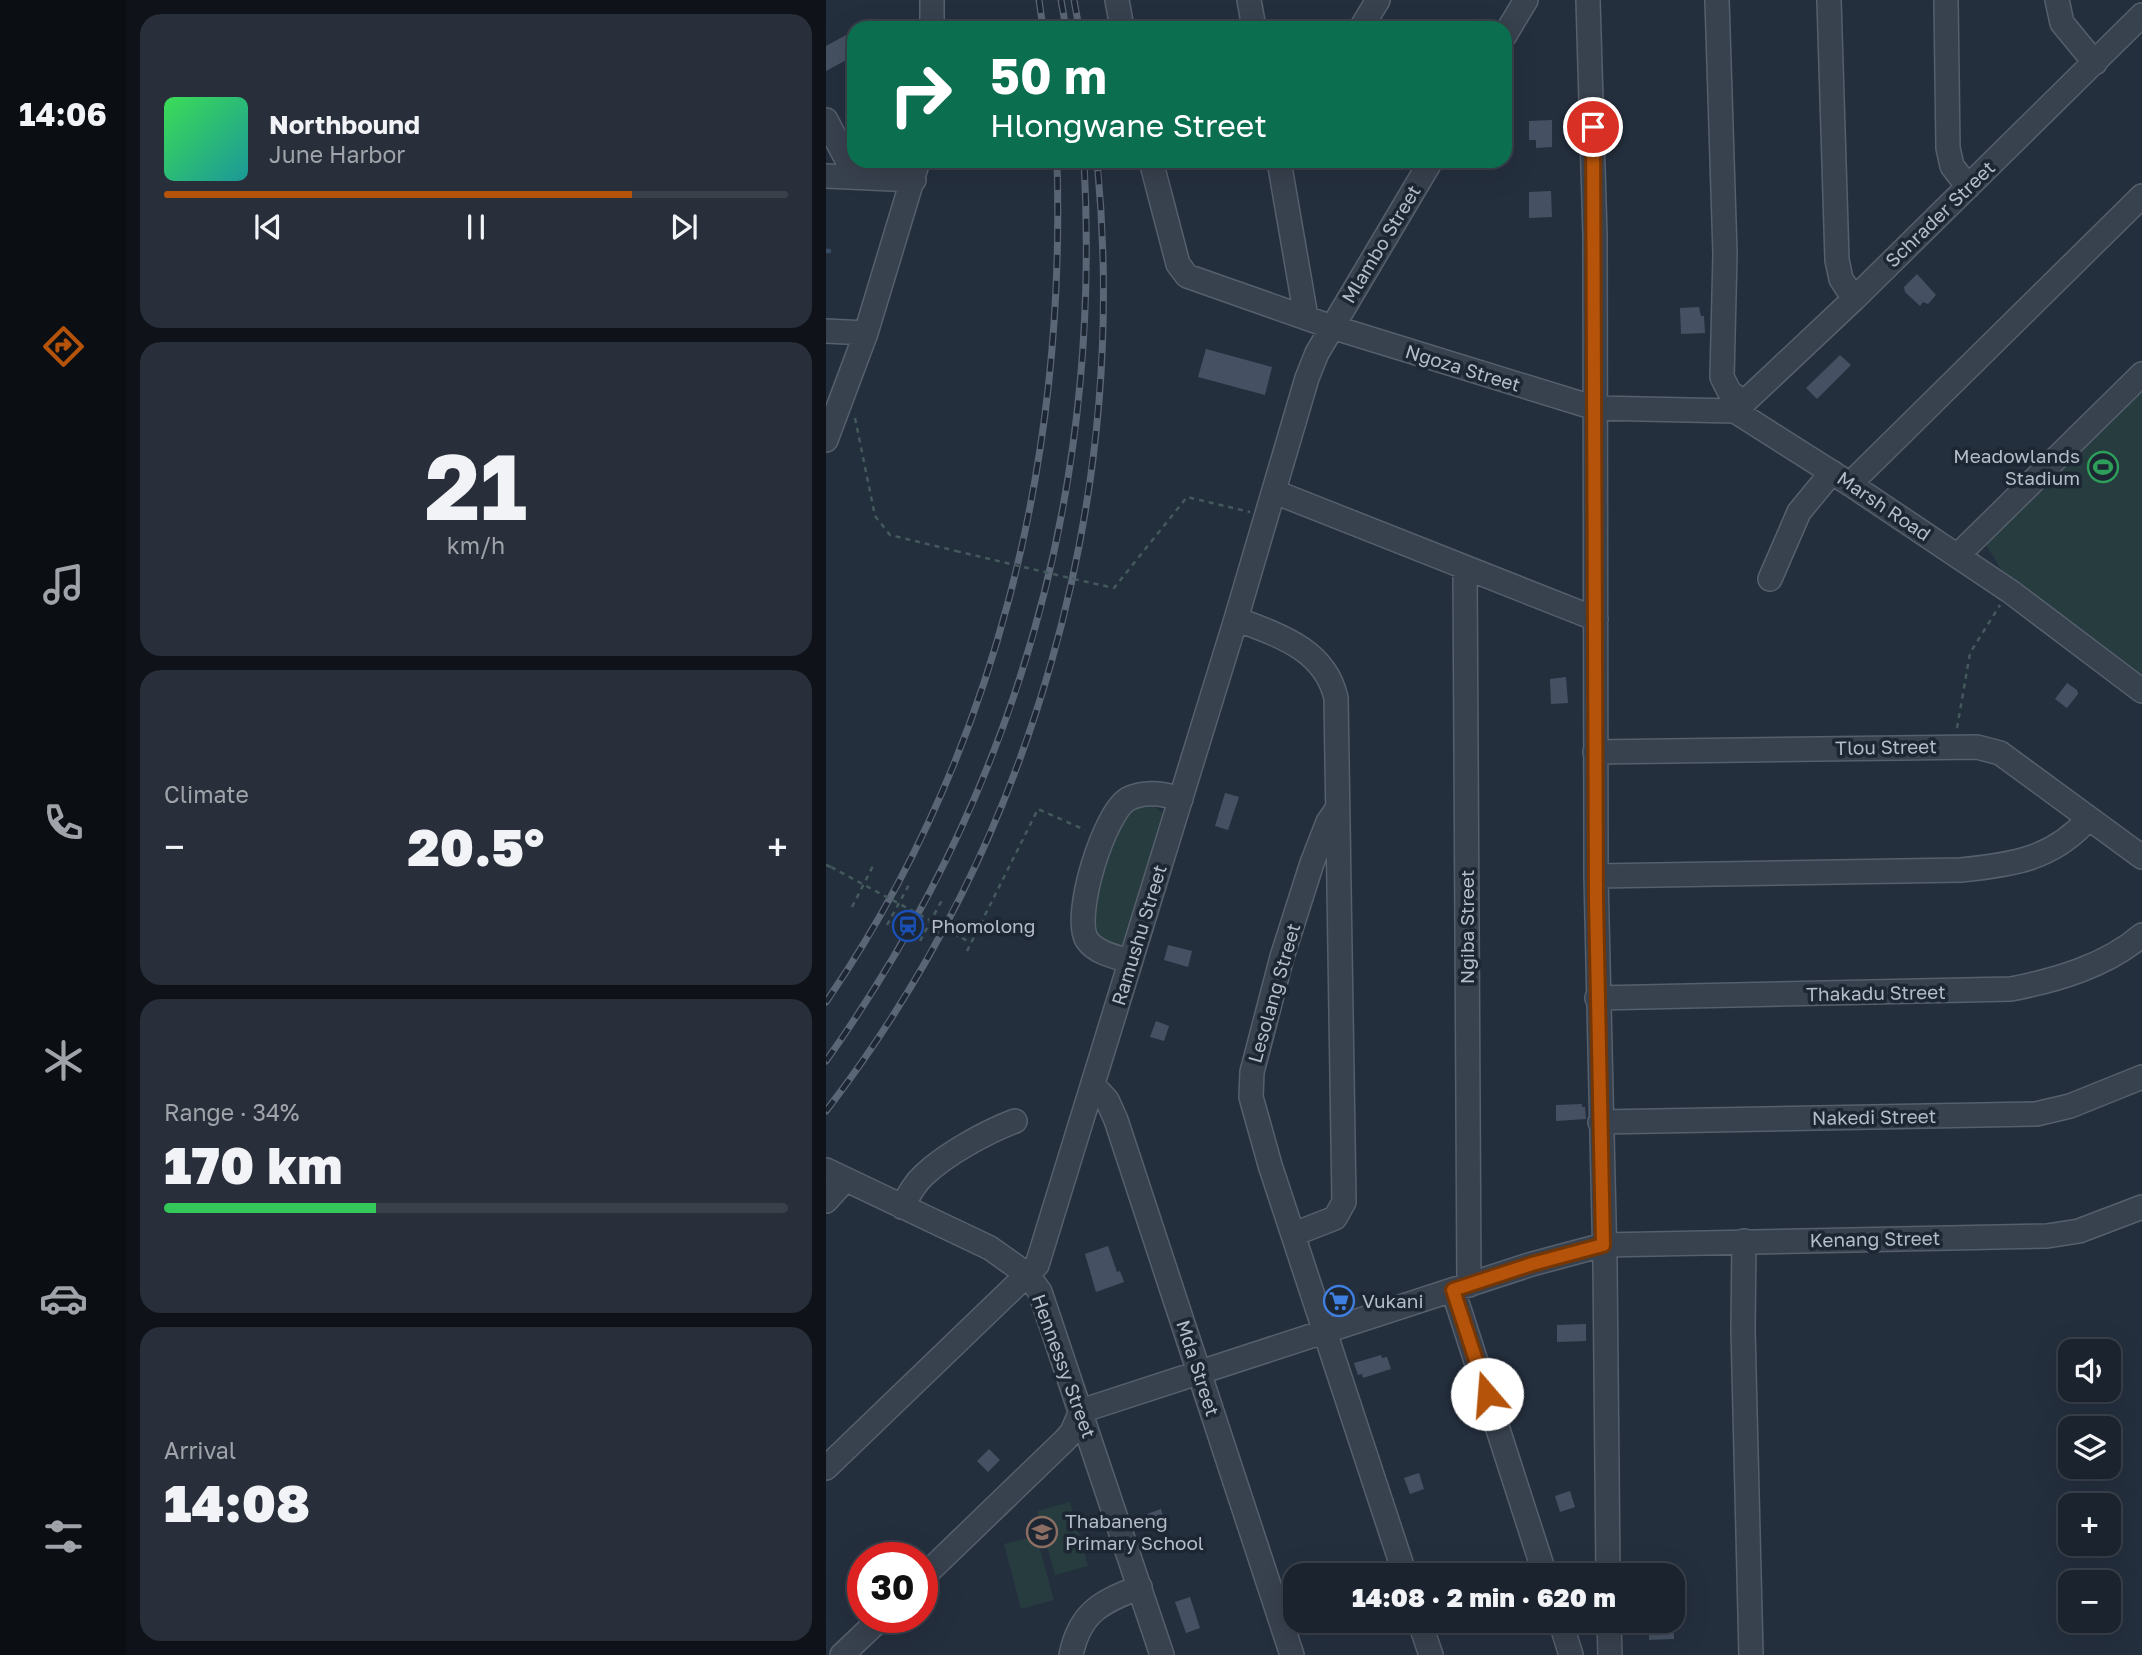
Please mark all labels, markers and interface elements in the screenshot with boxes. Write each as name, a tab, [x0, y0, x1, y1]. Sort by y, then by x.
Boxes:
text: 50 m	[990, 46, 1107, 105]
icon: right	[875, 49, 966, 140]
text: 14:06	[19, 95, 107, 133]
pin	[1563, 97, 1623, 157]
text: Hlongwane Street	[990, 106, 1267, 144]
icon: arrive	[1574, 108, 1612, 146]
text: Northbound	[269, 109, 420, 140]
text: June Harbor	[269, 140, 405, 168]
street label: Schrader Street	[1880, 156, 1999, 272]
street label: Mlambo Street	[1336, 180, 1425, 307]
icon: previous	[249, 208, 287, 246]
icon: pause	[457, 208, 495, 246]
icon: next	[665, 208, 703, 246]
icon: directions	[39, 322, 88, 371]
street label: Ngoza Street	[1403, 339, 1523, 396]
text: 21	[425, 431, 527, 540]
place label: Meadowlands Stadium	[1953, 444, 2080, 489]
sports icon: Meadowlands Stadium	[2086, 450, 2120, 484]
street label: Marsh Road	[1833, 466, 1935, 545]
text: km/h	[447, 531, 505, 559]
icon: music	[39, 560, 88, 609]
street label: Tlou Street	[1835, 734, 1937, 759]
text: Climate	[164, 780, 249, 808]
icon: phone	[39, 798, 88, 847]
text: 20.5°	[408, 815, 544, 877]
text: −	[164, 824, 185, 869]
text: +	[767, 824, 788, 869]
street label: Ramushu Street	[1106, 862, 1171, 1008]
street label: Ngiba Street	[1455, 870, 1478, 984]
station icon: Phomolong	[891, 909, 925, 943]
place label: Phomolong	[931, 914, 1035, 937]
street label: Lesolang Street	[1243, 920, 1304, 1065]
street label: Thakadu Street	[1806, 980, 1946, 1005]
icon: climate	[39, 1036, 88, 1085]
text: Range · 34%	[164, 1098, 299, 1126]
street label: Nakedi Street	[1812, 1104, 1936, 1129]
text: 170 km	[164, 1133, 343, 1195]
street label: Kenang Street	[1810, 1226, 1940, 1251]
icon: car	[39, 1274, 88, 1323]
supermarket icon: Vukani	[1322, 1284, 1356, 1318]
place label: Vukani	[1362, 1289, 1424, 1312]
street label: Hennessy Street	[1028, 1291, 1101, 1441]
street label: Mda Street	[1172, 1317, 1225, 1419]
map controls	[2058, 1339, 2121, 1633]
button: sound	[2058, 1339, 2121, 1402]
position arrow	[1450, 1357, 1524, 1431]
button: layers	[2058, 1416, 2121, 1479]
text: Arrival	[164, 1436, 236, 1464]
text: 14:08	[164, 1471, 310, 1533]
button: +	[2058, 1493, 2121, 1556]
place label: Thabaneng Primary School	[1065, 1509, 1204, 1554]
icon: filters	[39, 1512, 88, 1561]
school or university icon: Thabaneng Primary School	[1025, 1515, 1059, 1549]
speed limit sign: 30	[847, 1542, 938, 1633]
button: −	[2058, 1570, 2121, 1633]
text: 14:08 · 2 min · 620 m	[1352, 1582, 1616, 1613]

